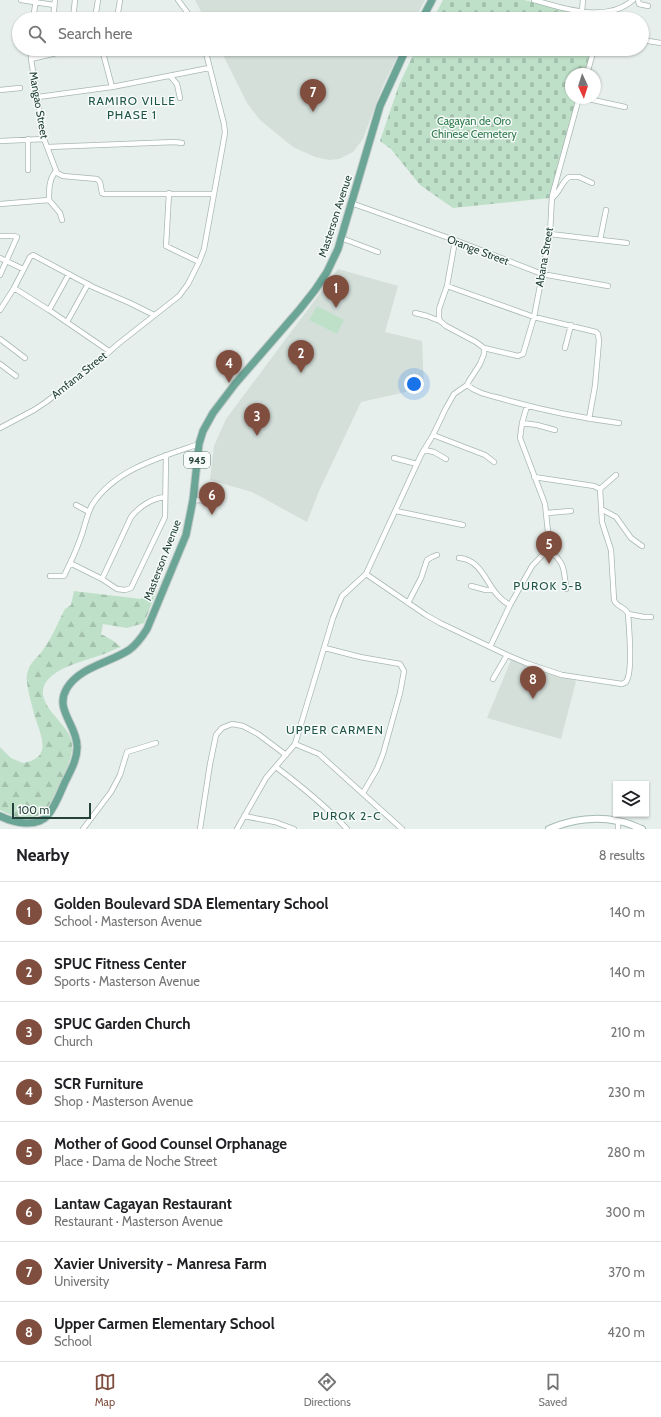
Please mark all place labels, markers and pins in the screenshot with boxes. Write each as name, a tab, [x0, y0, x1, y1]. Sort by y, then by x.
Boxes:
pin: 7	[300, 79, 326, 112]
pin: 1	[323, 275, 349, 308]
pin: 2	[288, 340, 314, 373]
pin: 4	[216, 350, 242, 383]
pin: 3	[244, 403, 270, 436]
pin: 6	[199, 482, 225, 515]
pin: 5	[536, 531, 562, 564]
pin: 8	[520, 666, 546, 699]

